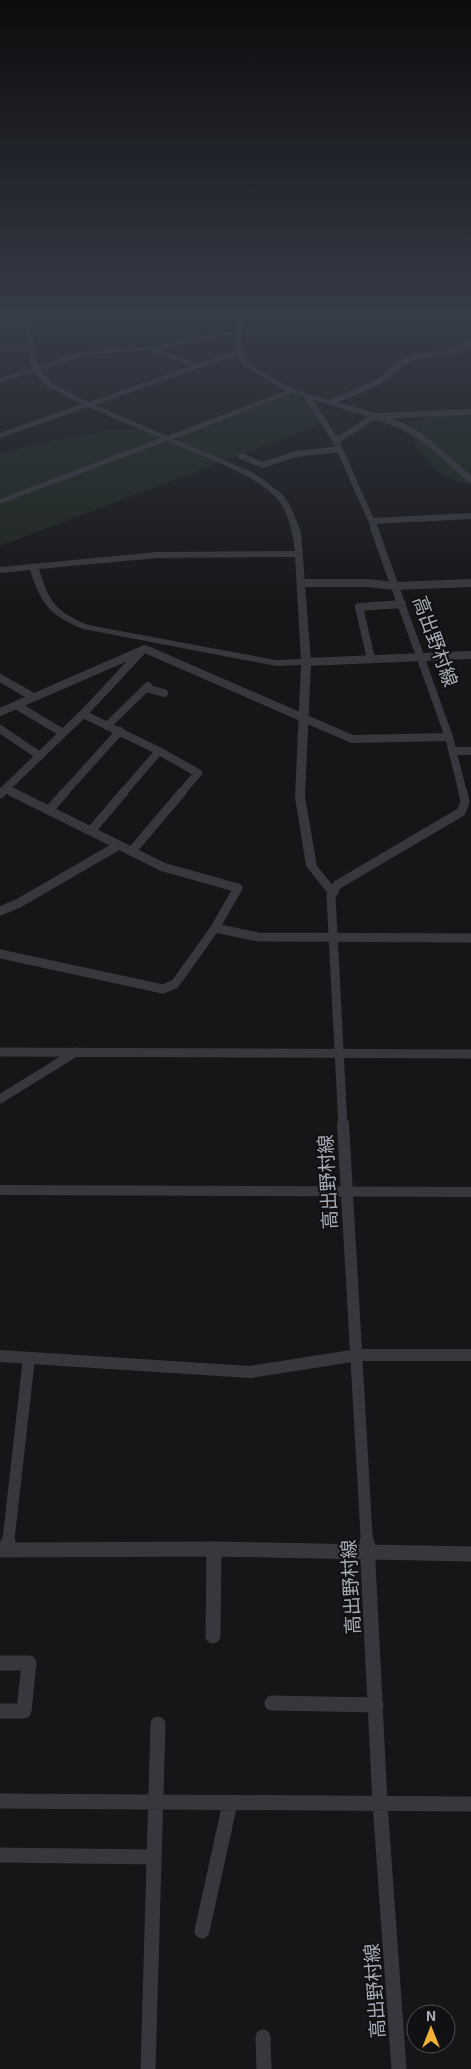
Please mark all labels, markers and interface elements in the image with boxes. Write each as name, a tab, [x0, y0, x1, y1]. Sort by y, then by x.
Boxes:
street label: 高出野村線	[409, 592, 463, 690]
street label: 高出野村線	[313, 1134, 341, 1230]
street label: 高出野村線	[336, 1539, 364, 1635]
street label: 高出野村線	[359, 1943, 389, 2039]
north arrow	[406, 2004, 456, 2054]
text: N	[426, 2007, 436, 2024]

